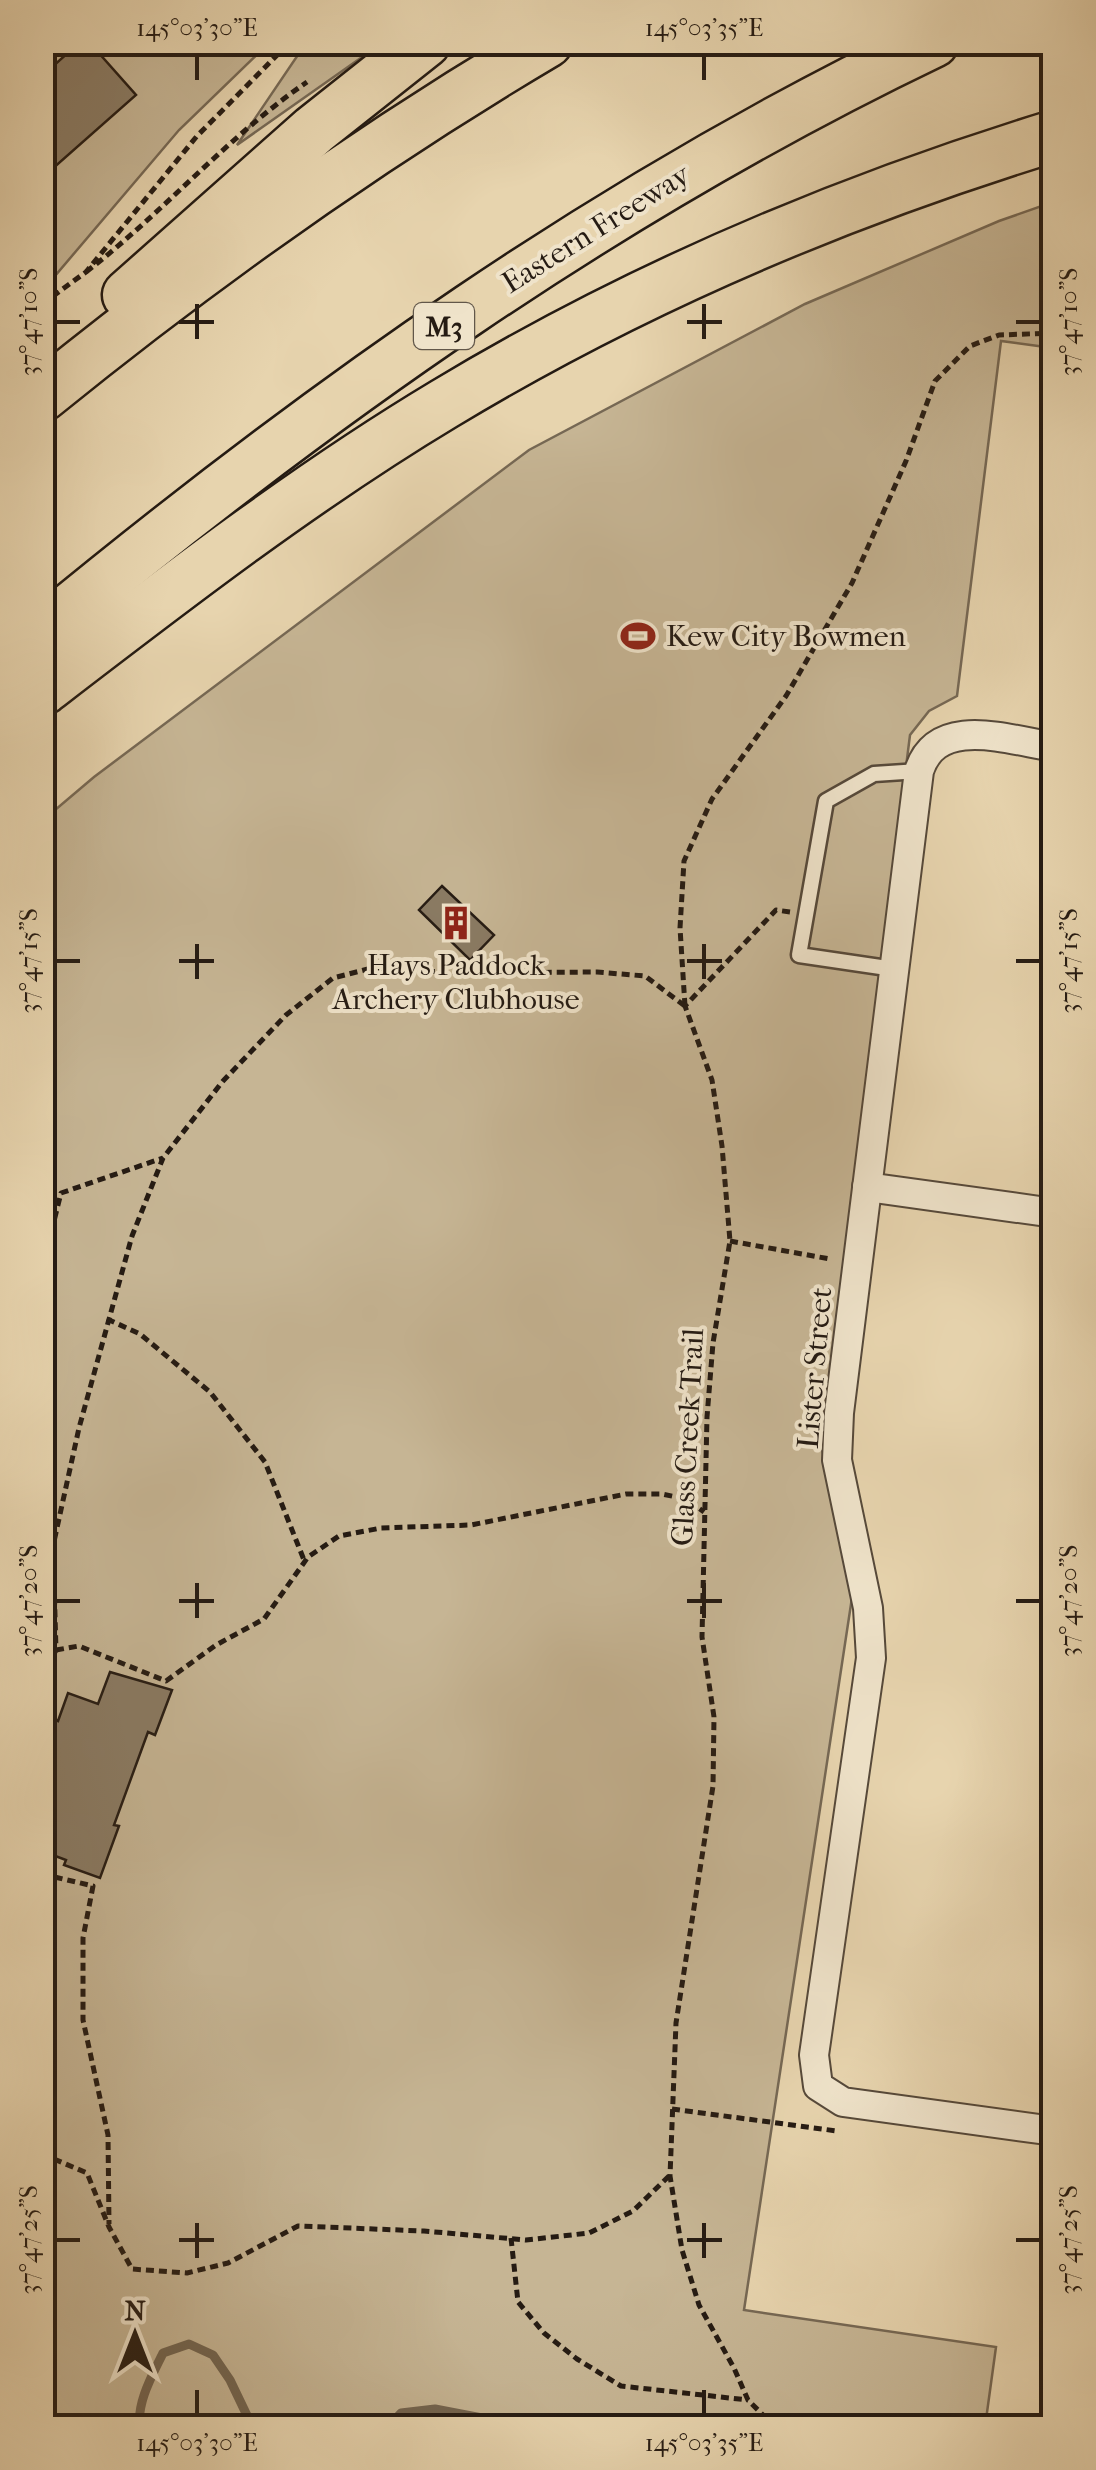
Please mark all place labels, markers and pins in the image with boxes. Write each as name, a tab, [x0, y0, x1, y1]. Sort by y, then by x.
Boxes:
sports icon: Kew City Bowmen	[619, 617, 657, 655]
place label: Kew City Bowmen	[666, 619, 906, 654]
building icon: Hays Paddock Archery Clubhouse	[437, 904, 475, 942]
place label: Hays Paddock Archery Clubhouse	[331, 948, 580, 1017]

